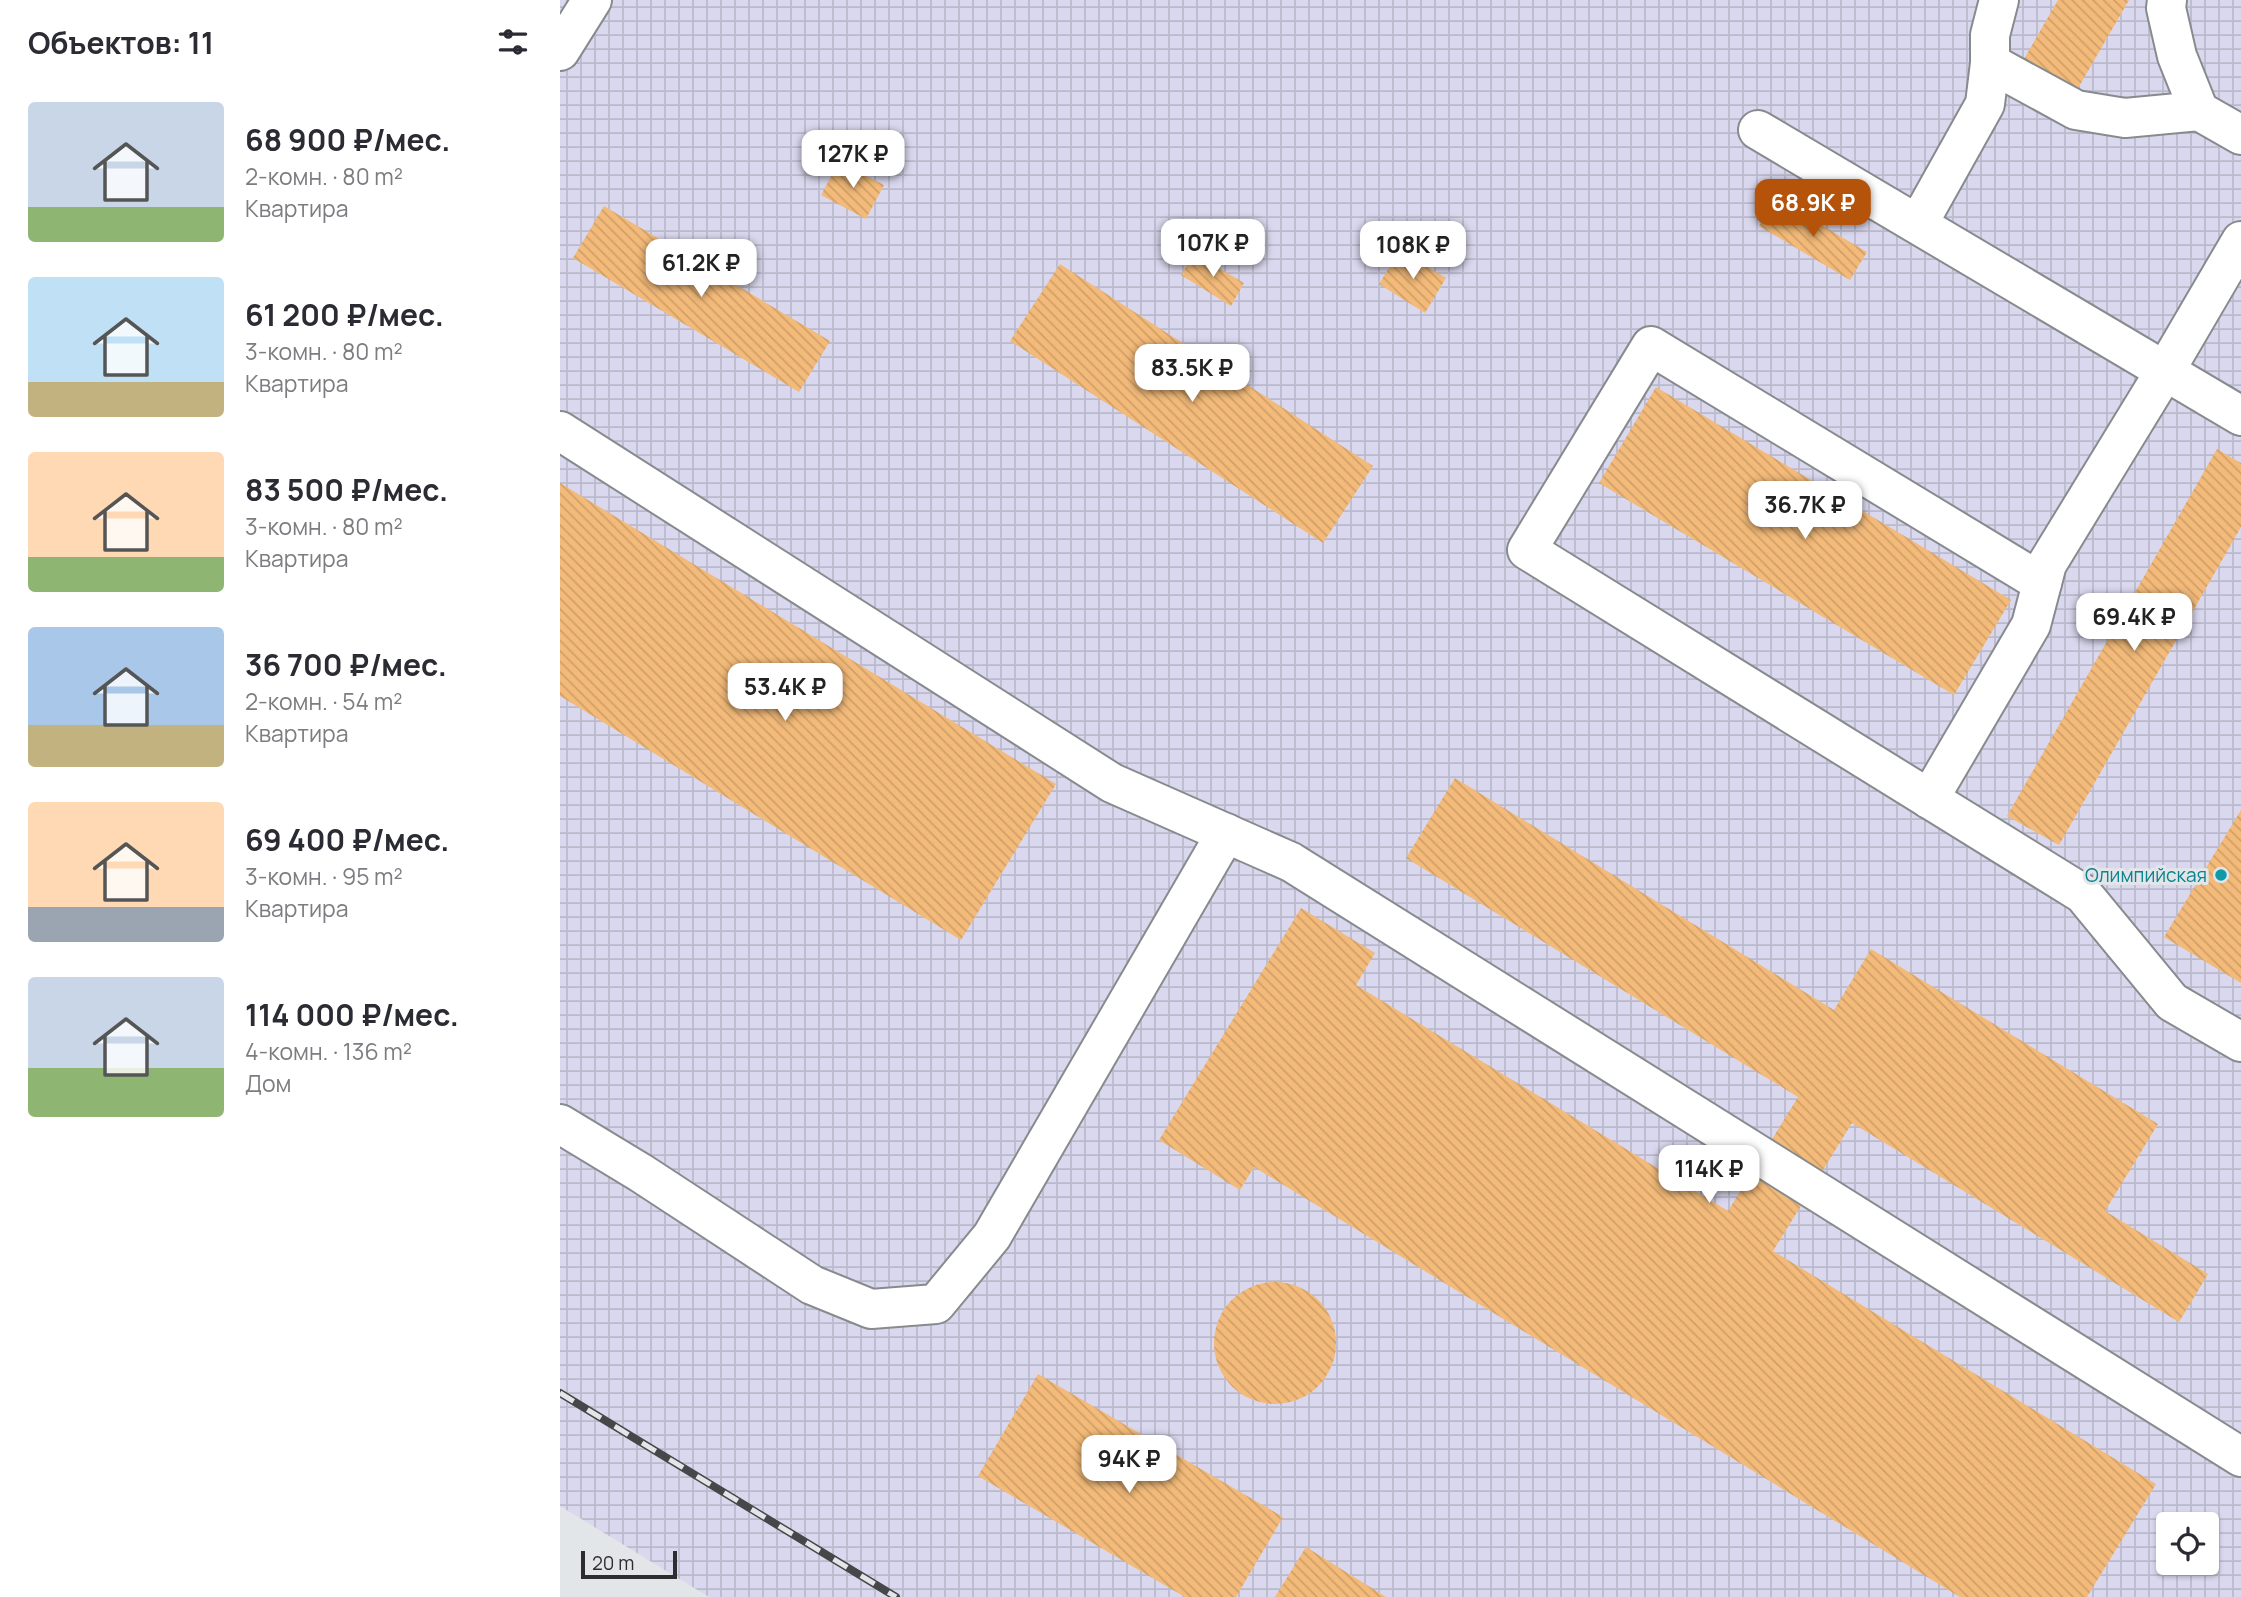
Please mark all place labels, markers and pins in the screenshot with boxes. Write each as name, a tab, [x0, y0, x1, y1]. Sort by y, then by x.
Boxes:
pin: 127K ₽	[796, 130, 910, 190]
pin: 68.9K ₽	[1748, 180, 1878, 239]
pin: 107K ₽	[1156, 219, 1270, 279]
pin: 108K ₽	[1356, 222, 1470, 281]
pin: 61.2K ₽	[636, 240, 766, 299]
pin: 83.5K ₽	[1127, 344, 1257, 404]
pin: 36.7K ₽	[1740, 482, 1870, 541]
pin: 69.4K ₽	[2069, 594, 2199, 653]
pin: 53.4K ₽	[720, 664, 850, 723]
place label: Олимпийская	[2085, 862, 2207, 888]
marker: Олимпийская	[2213, 867, 2229, 883]
pin: 114K ₽	[1652, 1146, 1766, 1205]
pin: 94K ₽	[1080, 1436, 1178, 1495]

